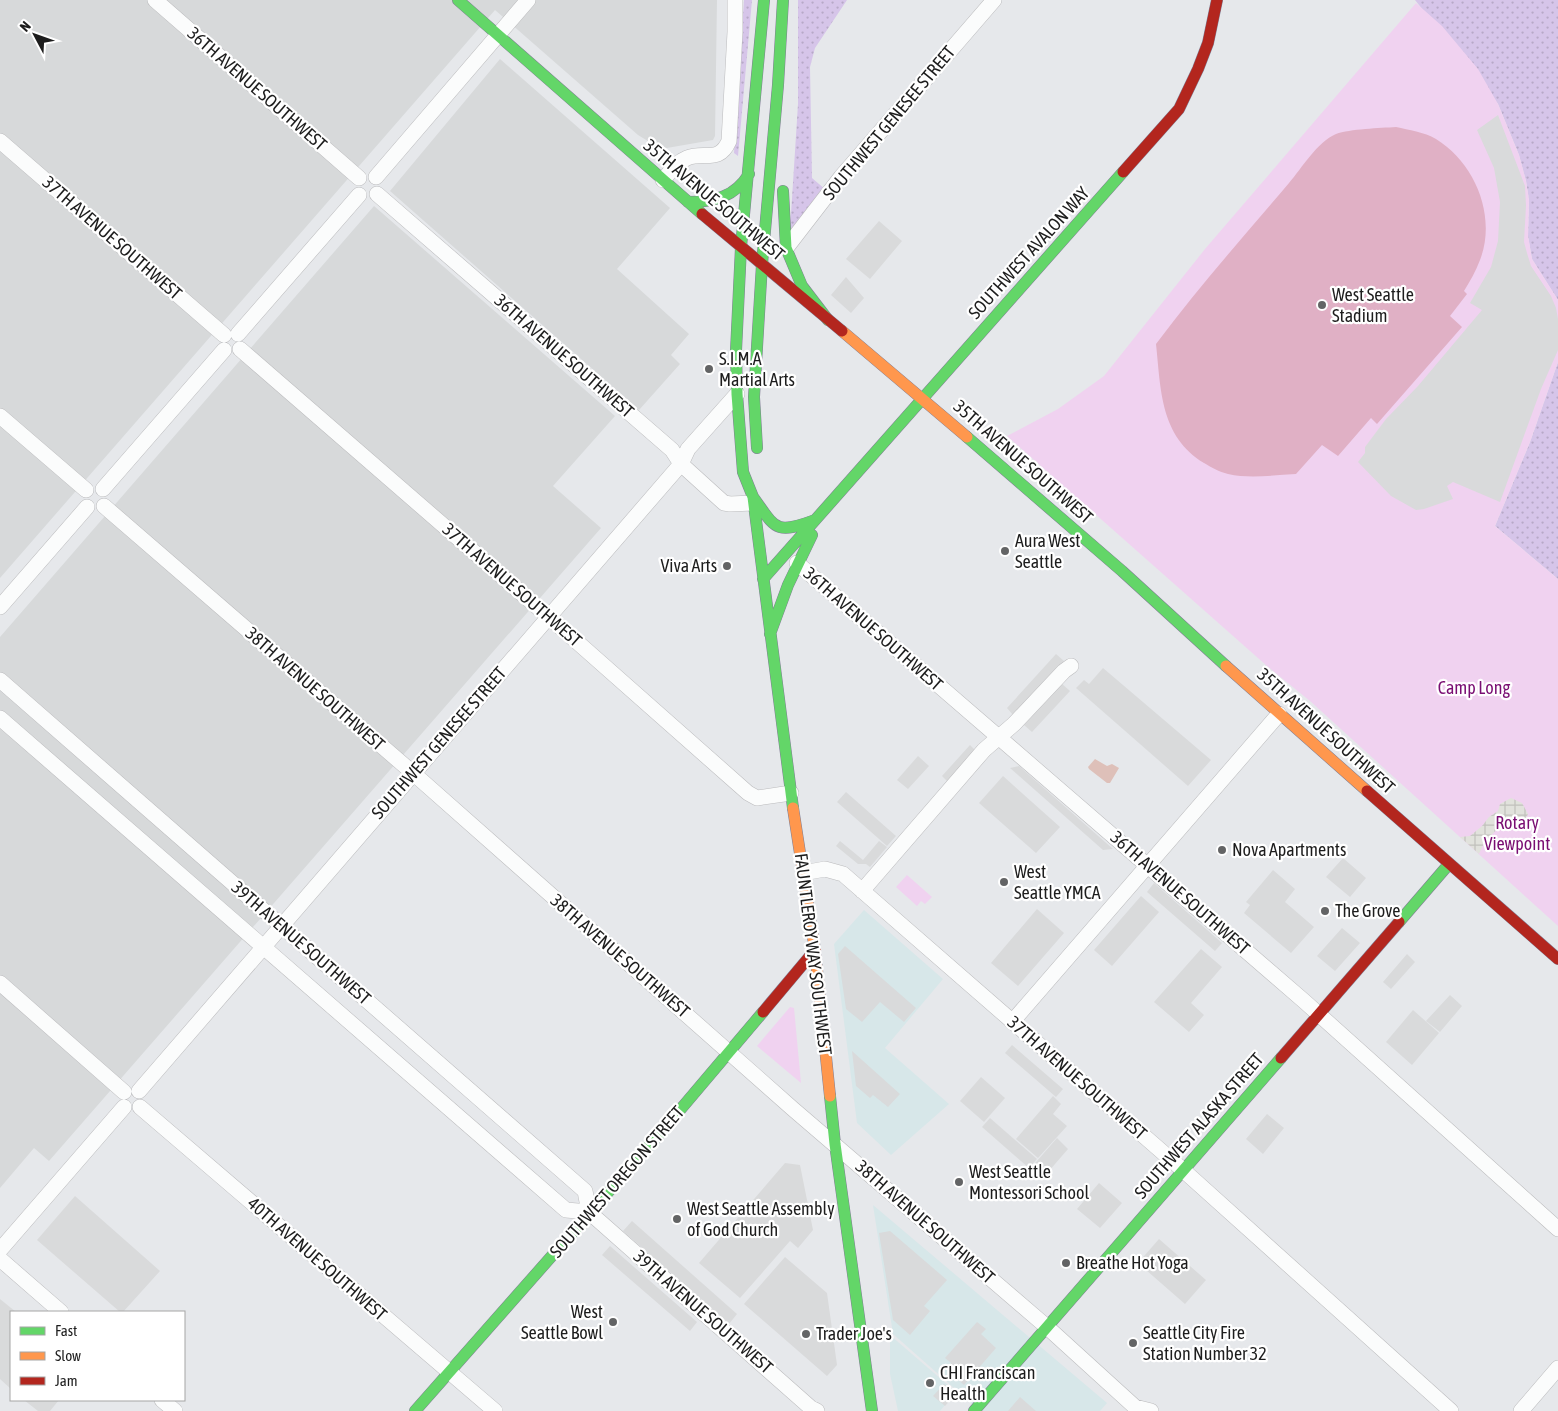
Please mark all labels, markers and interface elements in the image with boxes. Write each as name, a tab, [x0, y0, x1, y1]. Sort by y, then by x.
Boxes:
north arrow	[10, 10, 60, 60]
text: N	[16, 18, 34, 35]
street label: 36TH AVENUE SOUTHWEST	[184, 23, 331, 155]
street label: SOUTHWEST GENESEE STREET	[818, 41, 959, 204]
street label: 35TH AVENUE SOUTHWEST	[640, 135, 789, 265]
street label: 37TH AVENUE SOUTHWEST	[39, 172, 186, 304]
street label: SOUTHWEST AVALON WAY	[964, 182, 1093, 323]
place label: West Seattle Stadium	[1332, 284, 1414, 326]
street label: 36TH AVENUE SOUTHWEST	[491, 290, 638, 422]
marker: West Seattle Stadium	[1316, 299, 1328, 311]
place label: S.I.M.A Martial Arts	[719, 348, 795, 390]
marker: S.I.M.A Martial Arts	[703, 363, 715, 375]
street label: 35TH AVENUE SOUTHWEST	[950, 396, 1097, 528]
street label: 37TH AVENUE SOUTHWEST	[439, 519, 586, 651]
place label: Aura West Seattle	[1015, 530, 1081, 572]
marker: Aura West Seattle	[999, 545, 1011, 557]
place label: Viva Arts	[660, 555, 717, 576]
marker: Viva Arts	[721, 560, 733, 572]
street label: 36TH AVENUE SOUTHWEST	[800, 563, 947, 695]
street label: 38TH AVENUE SOUTHWEST	[242, 623, 389, 755]
street label: SOUTHWEST GENESEE STREET	[367, 662, 510, 823]
street label: 35TH AVENUE SOUTHWEST	[1253, 664, 1399, 798]
park label: Camp Long	[1438, 677, 1510, 698]
park label: Rotary Viewpoint	[1484, 812, 1550, 854]
street label: 36TH AVENUE SOUTHWEST	[1107, 827, 1254, 959]
place label: Nova Apartments	[1232, 839, 1346, 860]
marker: Nova Apartments	[1216, 844, 1228, 856]
street label: FAUNTLEROY WAY SOUTHWEST	[791, 852, 836, 1056]
place label: West Seattle YMCA	[1014, 861, 1101, 903]
marker: West Seattle YMCA	[998, 876, 1010, 888]
street label: 39TH AVENUE SOUTHWEST	[228, 877, 375, 1009]
street label: 38TH AVENUE SOUTHWEST	[547, 890, 694, 1022]
place label: The Grove	[1335, 900, 1400, 921]
marker: The Grove	[1319, 905, 1331, 917]
street label: 37TH AVENUE SOUTHWEST	[1004, 1012, 1151, 1144]
street label: SOUTHWEST ALASKA STREET	[1130, 1049, 1268, 1203]
street label: SOUTHWEST OREGON STREET	[545, 1102, 688, 1262]
street label: 38TH AVENUE SOUTHWEST	[852, 1156, 999, 1288]
place label: West Seattle Montessori School	[969, 1161, 1089, 1203]
marker: West Seattle Montessori School	[953, 1176, 965, 1188]
street label: 40TH AVENUE SOUTHWEST	[244, 1193, 391, 1325]
place label: West Seattle Assembly of God Church	[687, 1198, 835, 1240]
marker: West Seattle Assembly of God Church	[671, 1213, 683, 1225]
street label: 39TH AVENUE SOUTHWEST	[630, 1246, 777, 1378]
place label: Breathe Hot Yoga	[1076, 1252, 1189, 1273]
marker: Breathe Hot Yoga	[1060, 1257, 1072, 1269]
place label: West Seattle Bowl	[521, 1301, 603, 1343]
legend	[10, 1311, 185, 1401]
marker: West Seattle Bowl	[607, 1316, 619, 1328]
text: Fast	[55, 1322, 77, 1339]
place label: Seattle City Fire Station Number 32	[1143, 1322, 1267, 1364]
place label: Trader Joe's	[816, 1323, 892, 1344]
marker: Trader Joe's	[800, 1328, 812, 1340]
marker: Seattle City Fire Station Number 32	[1127, 1337, 1139, 1349]
text: Slow	[55, 1347, 81, 1364]
place label: CHI Franciscan Health	[940, 1362, 1035, 1404]
text: Jam	[55, 1372, 78, 1389]
marker: CHI Franciscan Health	[924, 1377, 936, 1389]

